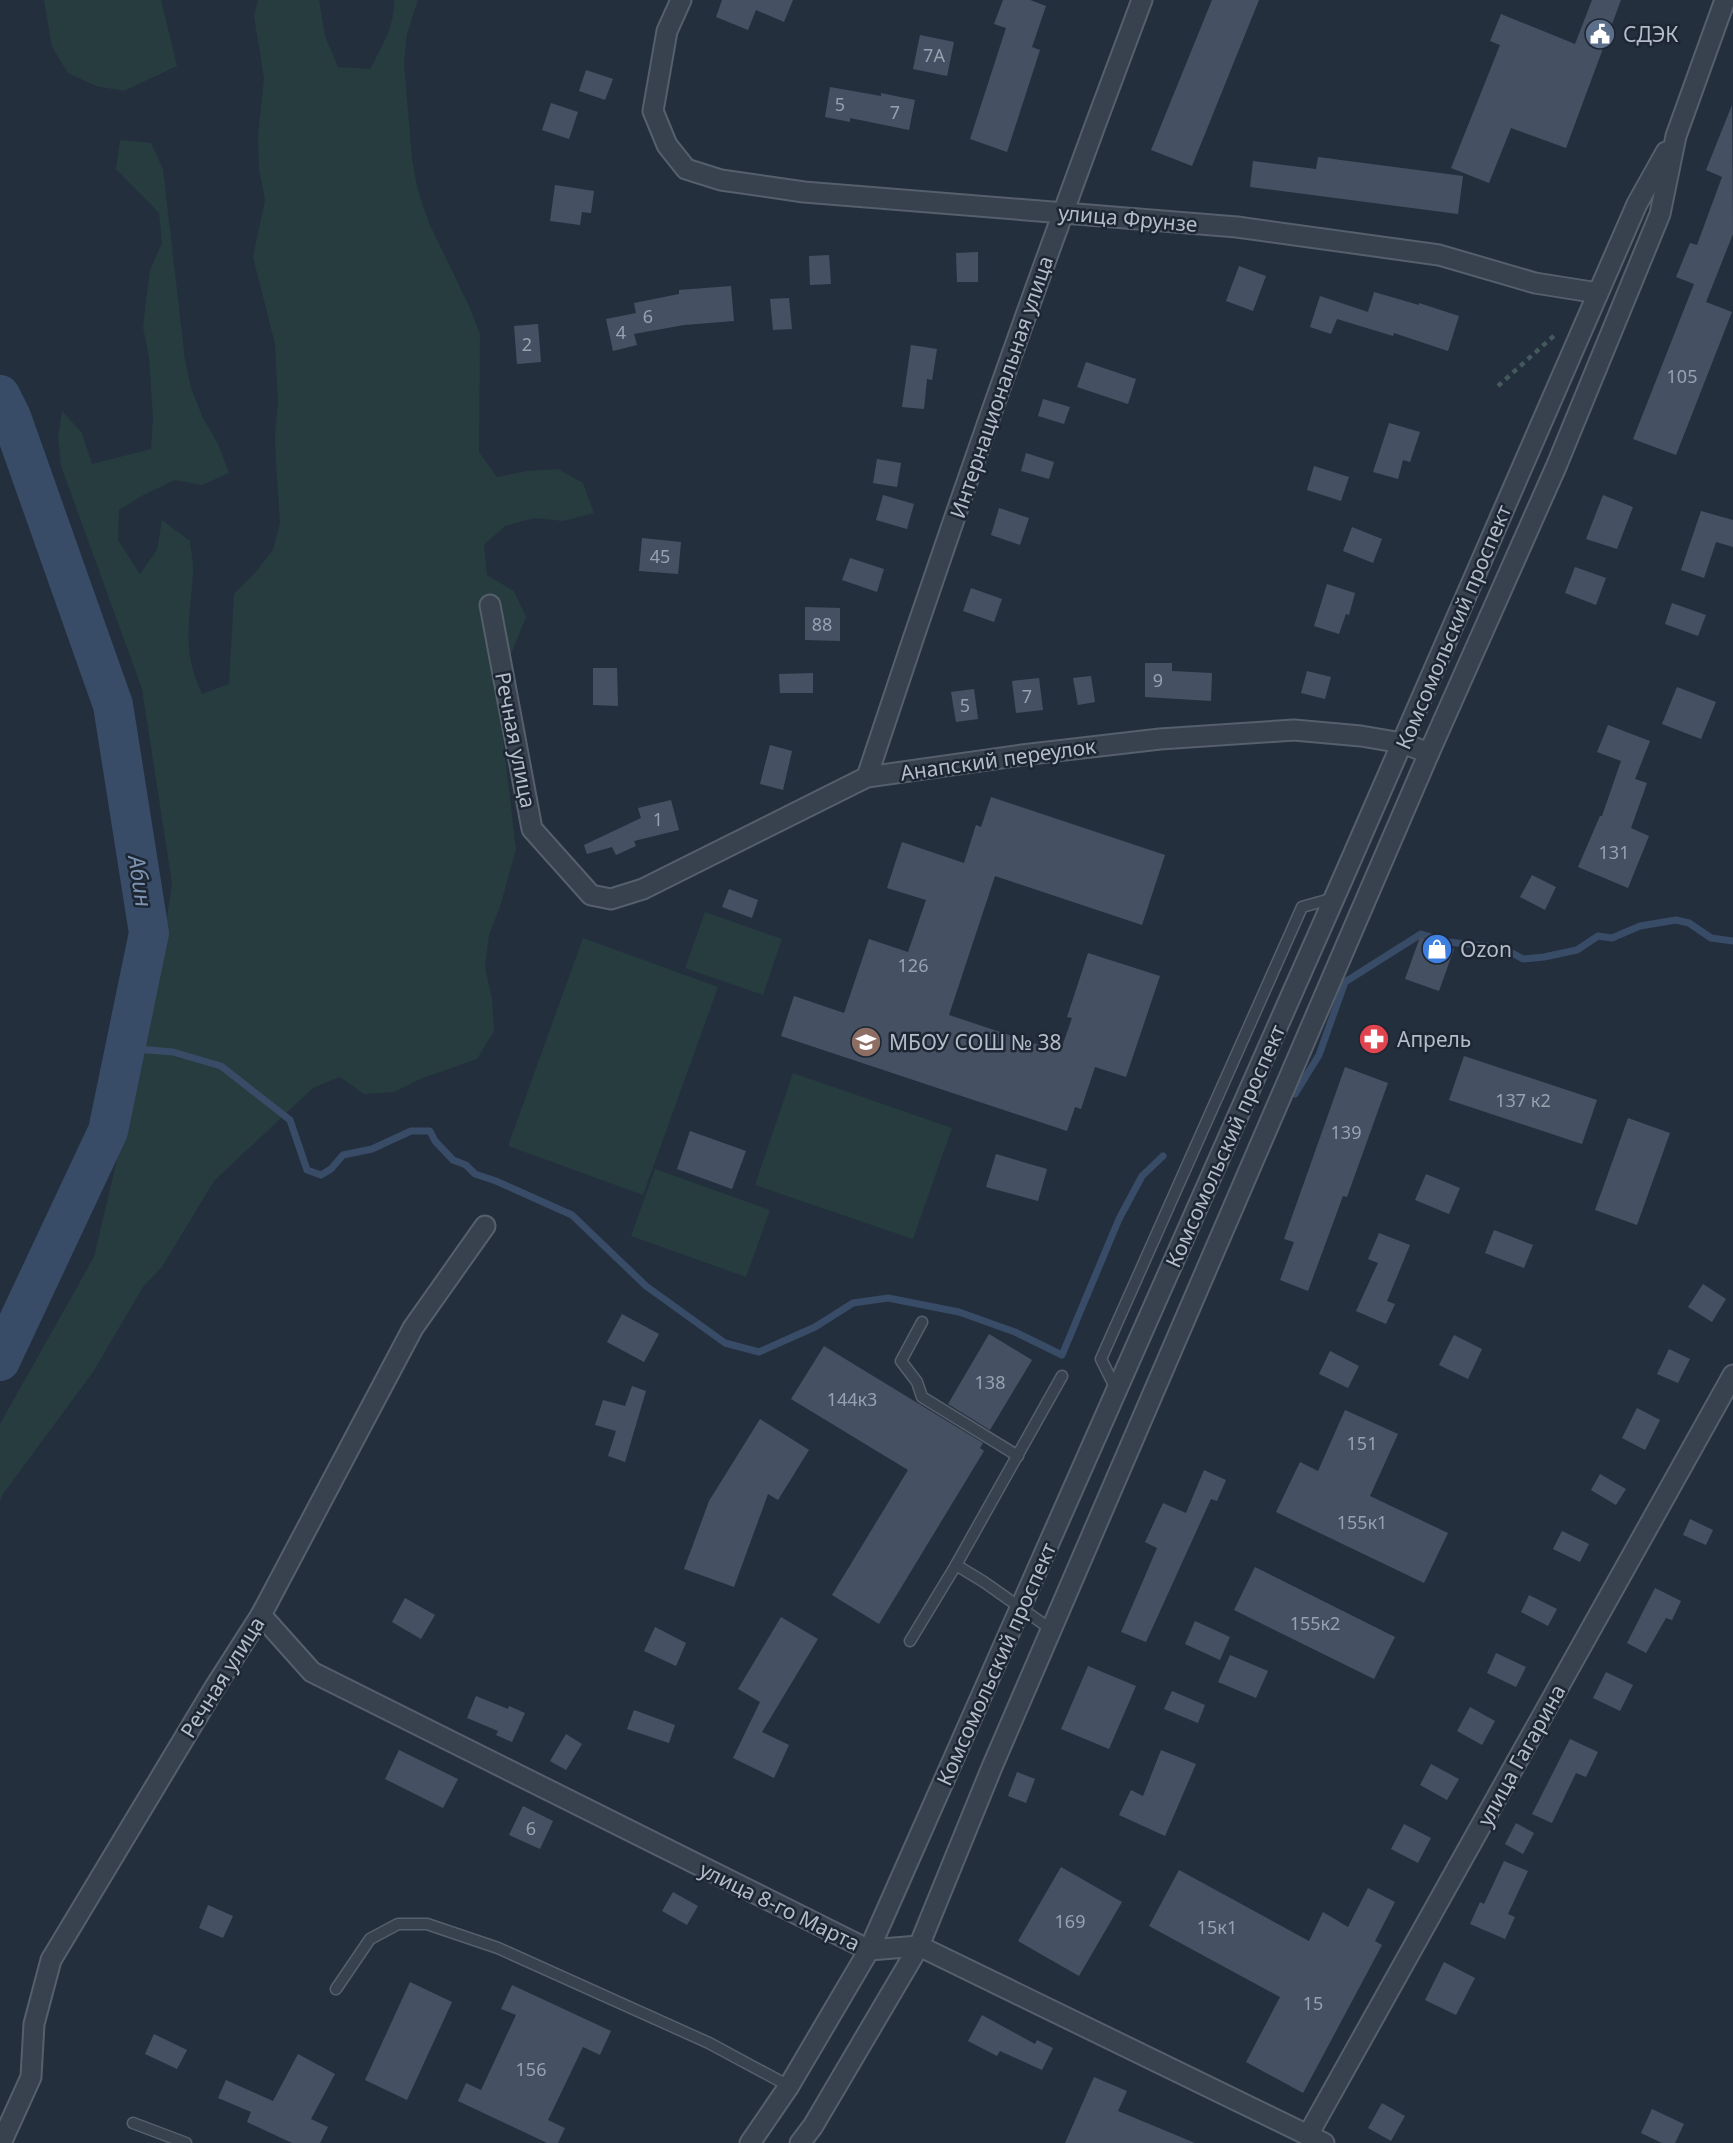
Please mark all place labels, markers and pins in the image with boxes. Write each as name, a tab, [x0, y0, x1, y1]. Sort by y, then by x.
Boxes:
public building icon: СДЭК	[1583, 17, 1617, 51]
place label: СДЭК	[1623, 20, 1678, 48]
shop icon: Ozon	[1420, 932, 1454, 966]
place label: Ozon	[1460, 935, 1512, 963]
pharmacy icon: Апрель	[1357, 1022, 1391, 1056]
school or university icon: МБОУ СОШ № 38	[849, 1025, 883, 1059]
place label: Апрель	[1397, 1025, 1471, 1053]
place label: МБОУ СОШ № 38	[889, 1028, 1062, 1056]

